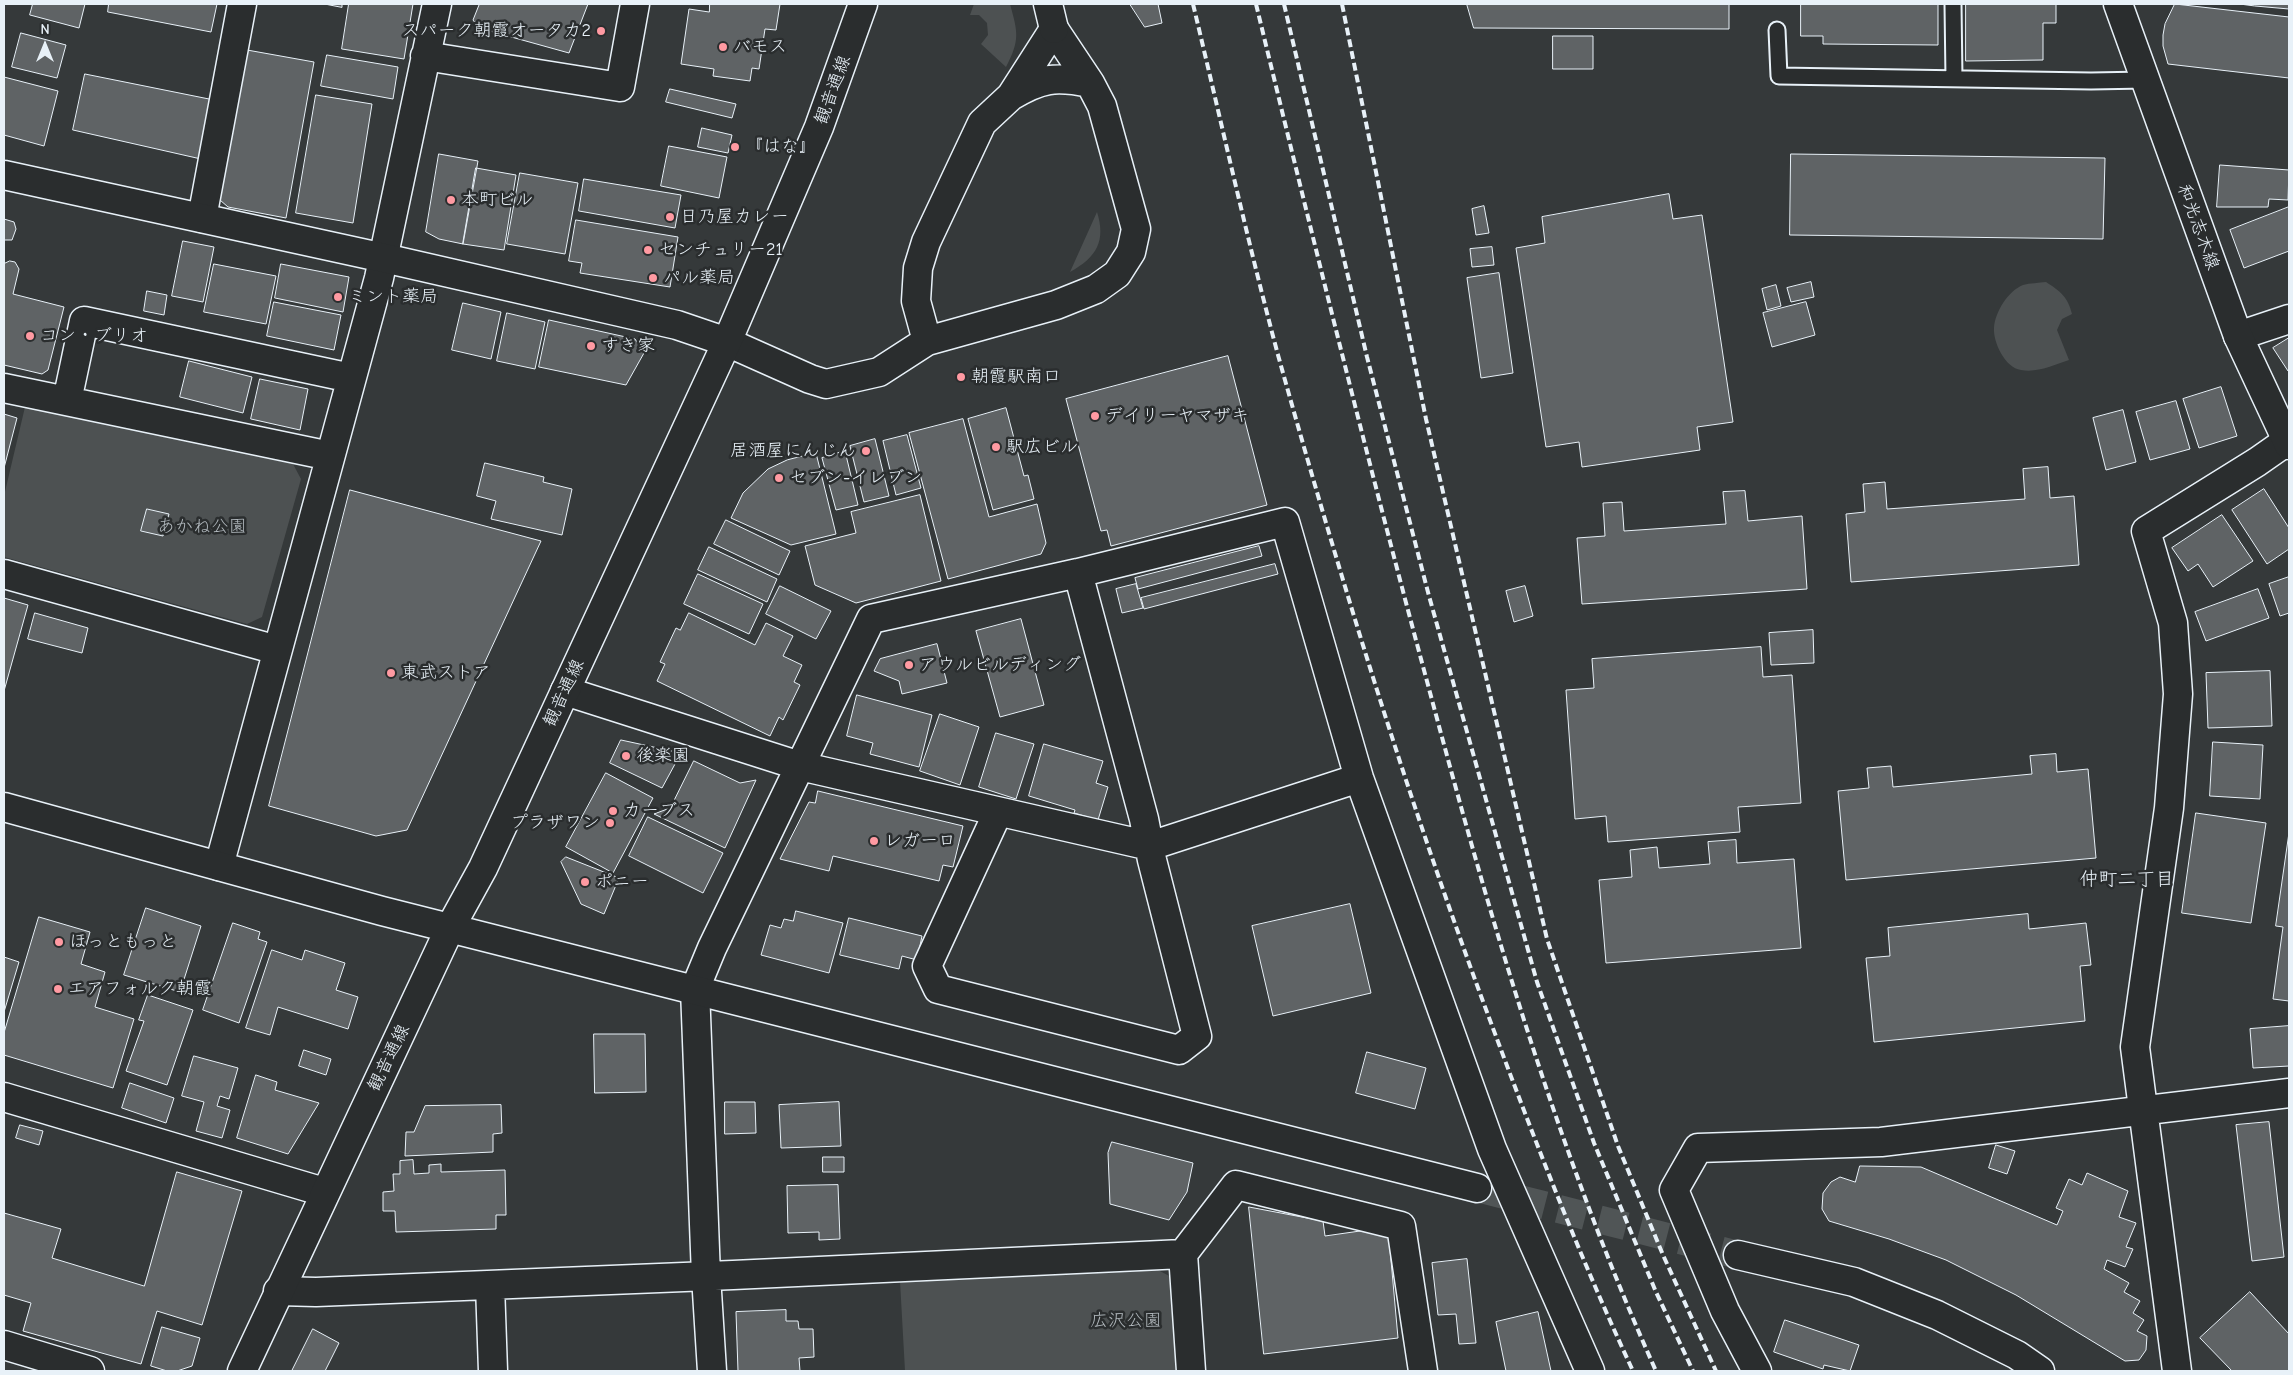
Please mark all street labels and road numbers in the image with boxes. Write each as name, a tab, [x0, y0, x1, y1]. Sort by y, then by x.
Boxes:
street label: 観音通線	[811, 52, 855, 128]
street label: 和光志木線	[2172, 181, 2224, 273]
street label: 観音通線	[539, 656, 589, 730]
street label: 観音通線	[364, 1021, 414, 1095]

